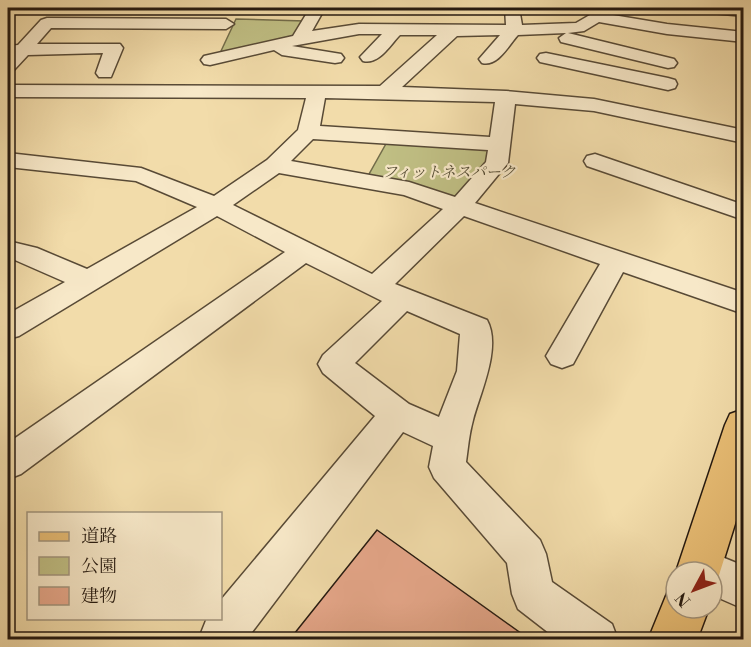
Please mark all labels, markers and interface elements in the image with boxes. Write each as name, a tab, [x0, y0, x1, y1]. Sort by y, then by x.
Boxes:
park label: フィットネスパーク	[382, 163, 516, 182]
legend	[27, 512, 222, 620]
text: 道路	[81, 525, 117, 548]
text: 公園	[81, 555, 117, 578]
north arrow	[664, 560, 724, 620]
text: 建物	[81, 585, 117, 608]
text: N	[672, 588, 695, 611]

